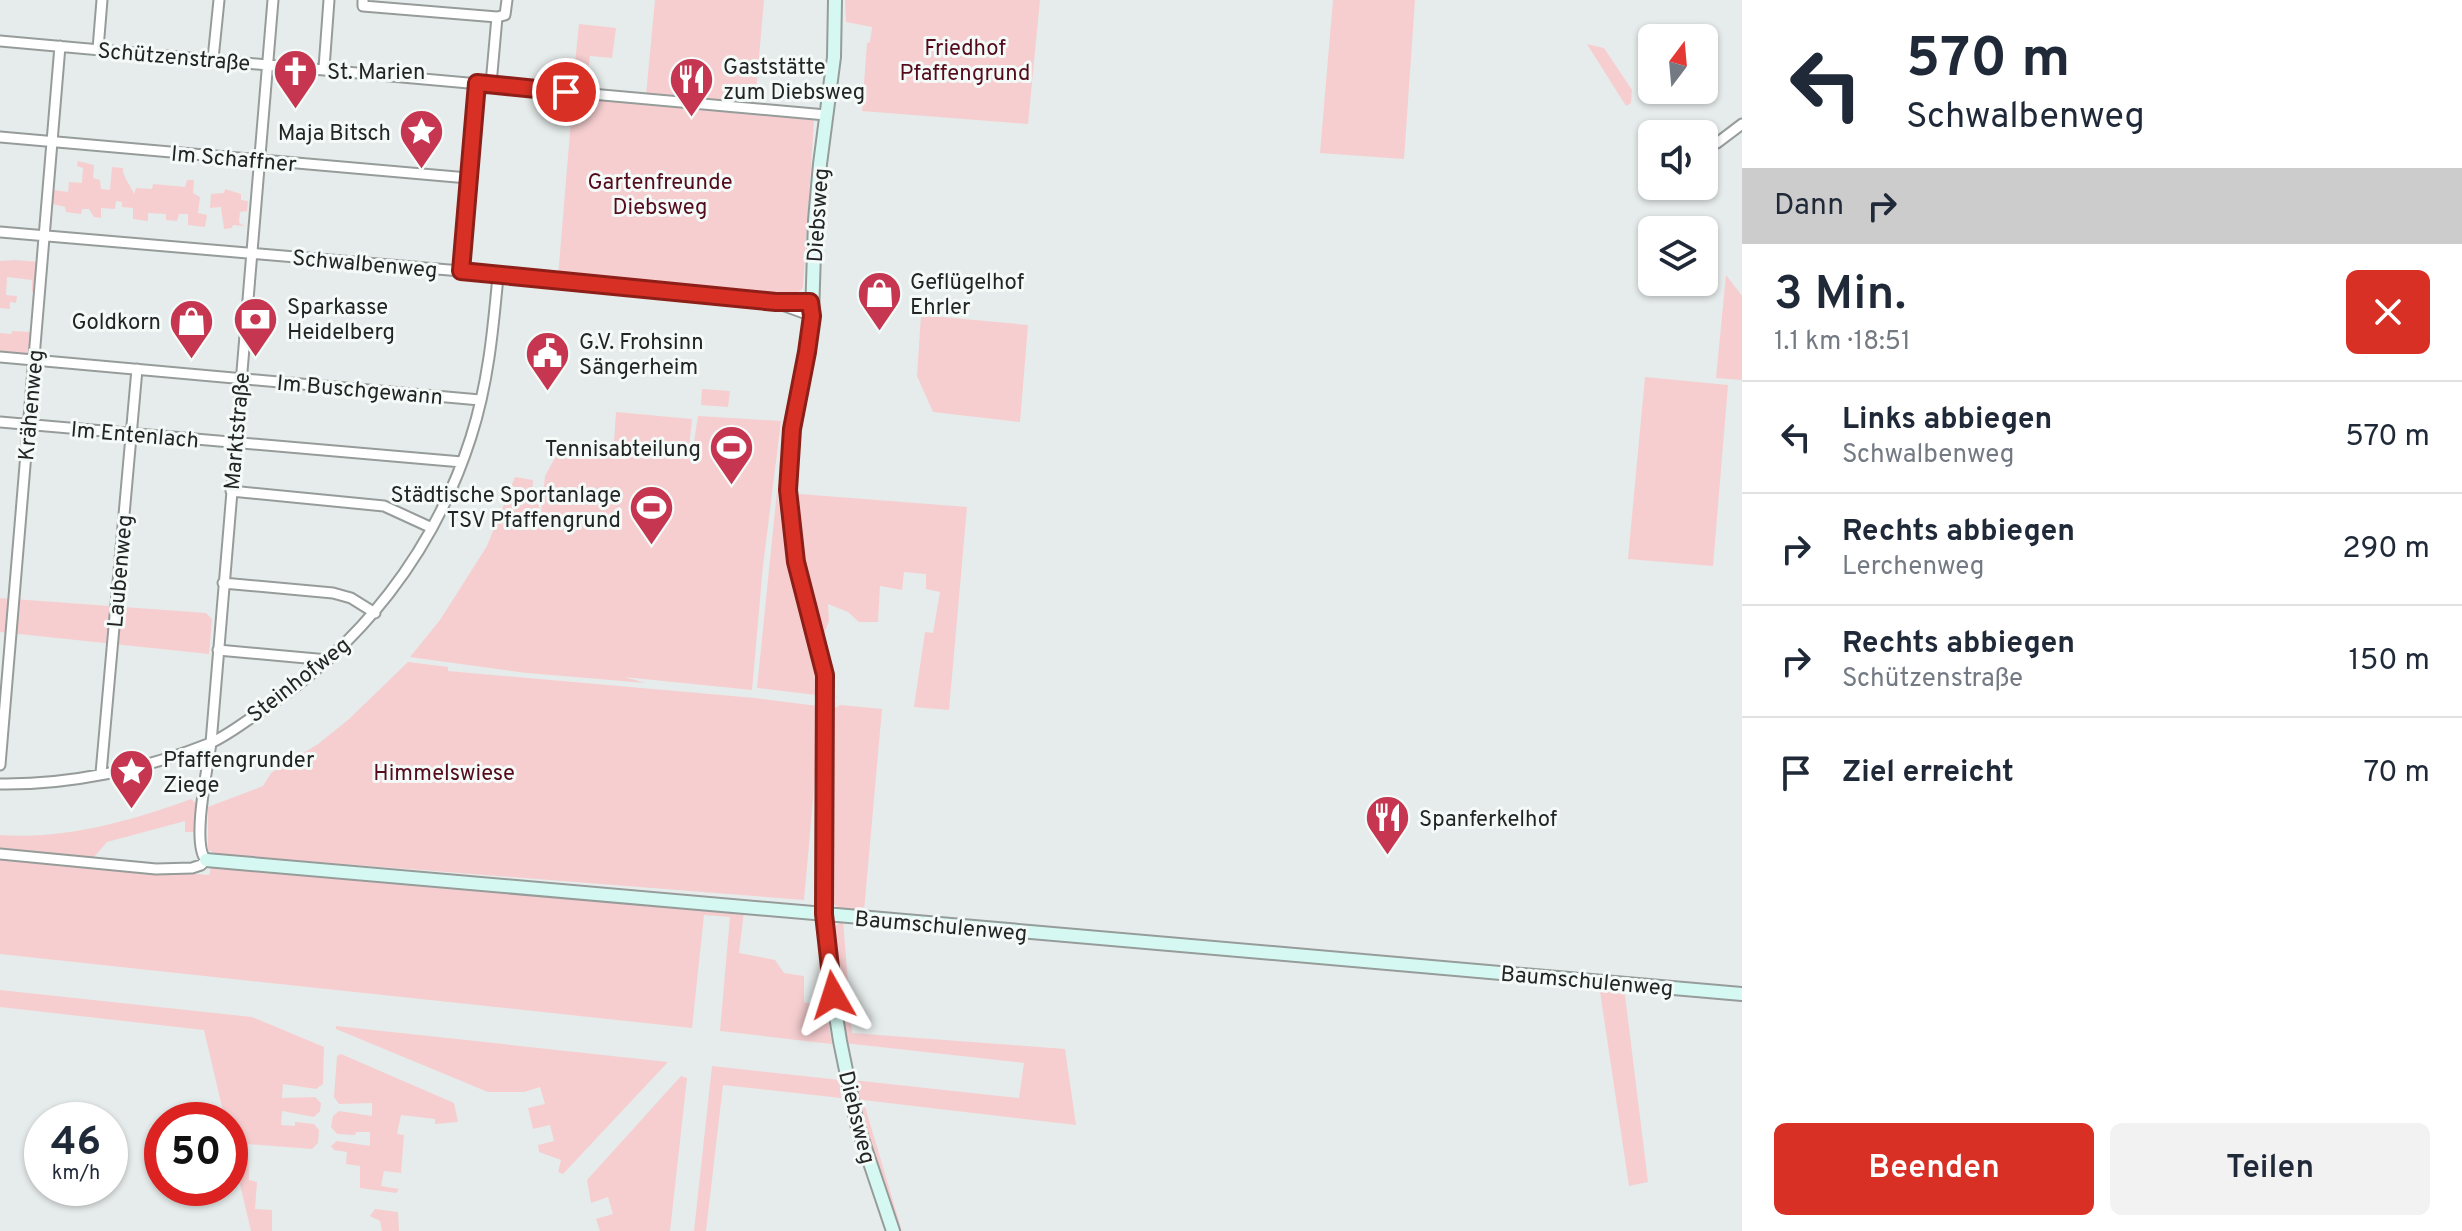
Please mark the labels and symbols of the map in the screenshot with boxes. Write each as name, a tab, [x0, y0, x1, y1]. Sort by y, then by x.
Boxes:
north arrow	[1638, 24, 1718, 104]
park label: Friedhof Pfaffengrund	[900, 36, 1030, 88]
street label: Schützenstraße	[96, 38, 251, 79]
church icon: St. Marien	[272, 47, 320, 110]
restaurant icon: Gaststätte zum Diebsweg	[668, 55, 716, 118]
place label: Gaststätte zum Diebsweg	[723, 55, 865, 107]
pin	[532, 58, 600, 126]
place label: St. Marien	[327, 60, 425, 87]
place icon: Maja Bitsch	[398, 108, 446, 171]
place label: Maja Bitsch	[278, 121, 391, 148]
street label: Im Schaffner	[170, 142, 298, 179]
street label: Diebsweg	[803, 167, 836, 263]
park label: Gartenfreunde Diebsweg	[587, 170, 733, 222]
street label: Schwalbenweg	[291, 246, 439, 285]
shop icon: Geflügelhof Ehrler	[855, 270, 903, 333]
place label: Geflügelhof Ehrler	[910, 270, 1024, 322]
bank icon: Sparkasse Heidelberg	[232, 295, 280, 358]
place label: Sparkasse Heidelberg	[287, 295, 395, 347]
shop icon: Goldkorn	[168, 297, 216, 360]
place label: Goldkorn	[71, 310, 161, 337]
public building icon: G.V. Frohsinn Sängerheim	[524, 330, 572, 393]
place label: G.V. Frohsinn Sängerheim	[579, 330, 704, 382]
street label: Krähenweg	[14, 349, 51, 462]
street label: Marktstraße	[220, 371, 257, 491]
street label: Im Buschgewann	[275, 371, 444, 412]
street label: Im Entenlach	[69, 417, 200, 456]
sports icon: Tennisabteilung	[708, 424, 756, 487]
place label: Tennisabteilung	[545, 437, 701, 464]
place label: Städtische Sportanlage TSV Pfaffengrund	[391, 483, 621, 535]
sports icon: Städtische Sportanlage TSV Pfaffengrund	[628, 483, 676, 546]
street label: Laubenweg	[103, 514, 140, 629]
street label: Steinhofweg	[243, 632, 357, 730]
place icon: Pfaffengrunder Ziege	[108, 748, 156, 811]
place label: Pfaffengrunder Ziege	[163, 748, 315, 800]
park label: Himmelswiese	[373, 761, 515, 788]
restaurant icon: Spanferkelhof	[1364, 794, 1412, 857]
place label: Spanferkelhof	[1419, 807, 1557, 834]
street label: Baumschulenweg	[853, 906, 1028, 948]
position arrow	[791, 953, 875, 1037]
street label: Baumschulenweg	[1499, 961, 1674, 1003]
street label: Diebsweg	[831, 1068, 880, 1167]
speed limit sign: 50	[144, 1102, 248, 1206]

